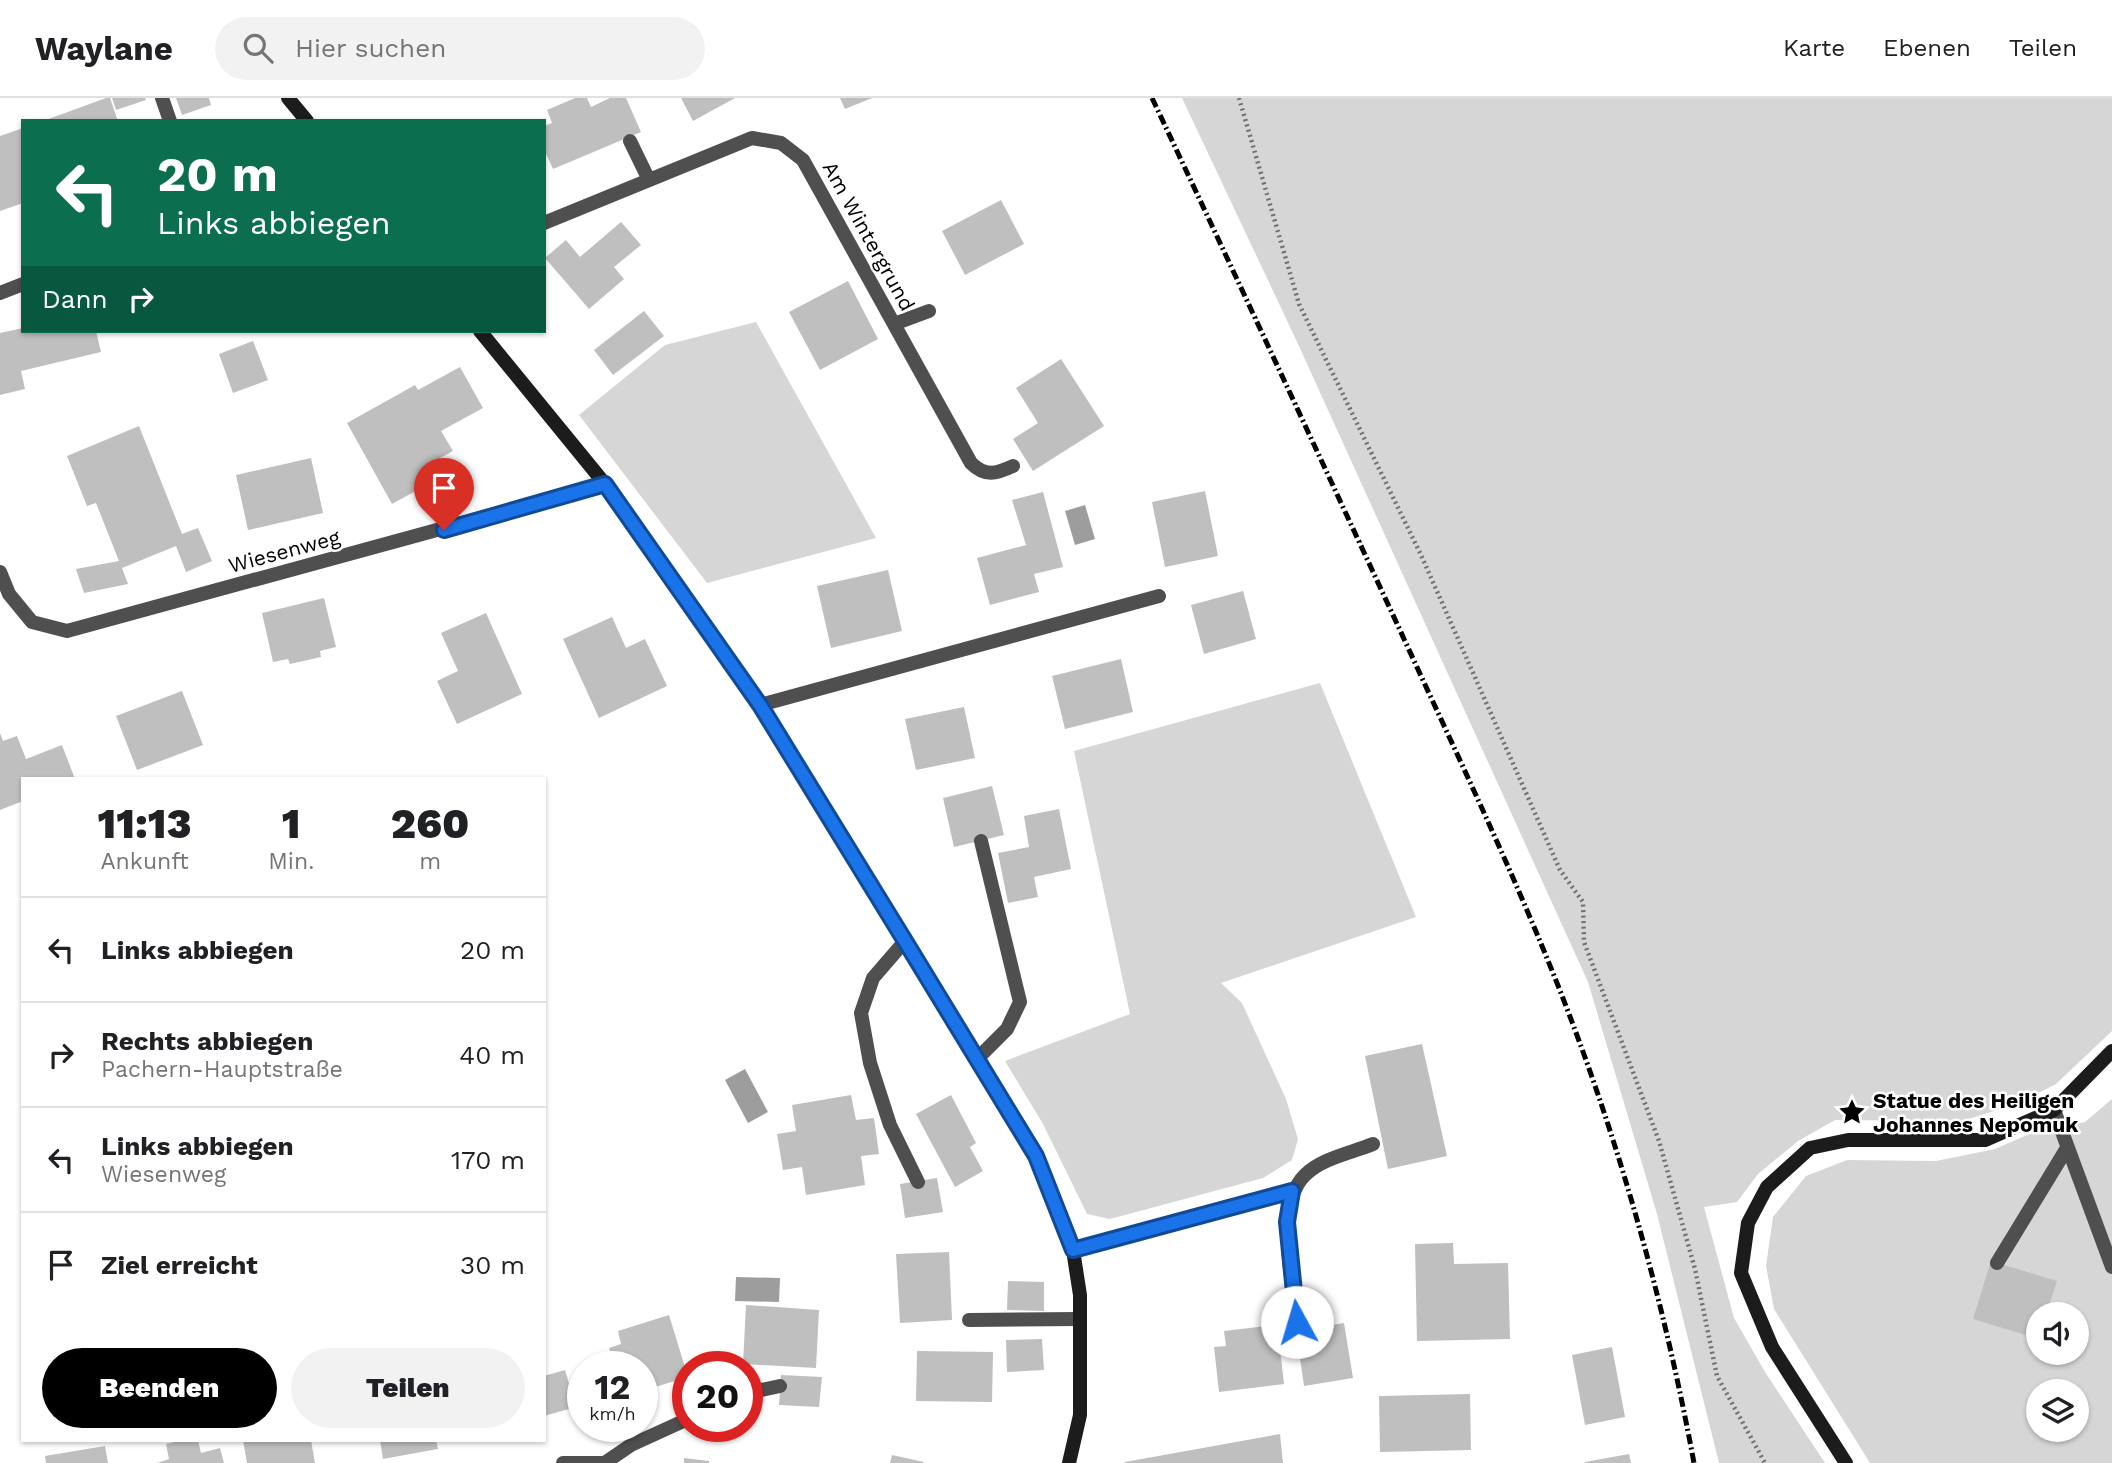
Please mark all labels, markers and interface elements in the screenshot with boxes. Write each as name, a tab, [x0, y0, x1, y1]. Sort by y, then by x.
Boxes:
search box	[215, 17, 705, 80]
text: Waylane	[35, 29, 173, 68]
icon: search	[239, 29, 277, 67]
text: Hier suchen	[295, 33, 446, 63]
text: Karte	[1783, 34, 1845, 62]
text: Ebenen	[1883, 34, 1971, 62]
text: Teilen	[2009, 34, 2077, 62]
text: 20 m	[157, 145, 278, 203]
icon: left	[42, 147, 133, 238]
street label: Am Wintergrund	[818, 157, 920, 315]
text: Links abbiegen	[157, 204, 391, 242]
icon: right	[122, 280, 160, 318]
text: Dann	[42, 284, 108, 314]
pin	[414, 458, 474, 530]
icon: arrive	[425, 469, 463, 507]
street label: Wiesenweg	[226, 524, 343, 578]
text: 11:13	[98, 799, 192, 848]
text: 1	[282, 799, 301, 848]
text: 260	[391, 799, 469, 848]
text: Ankunft	[100, 848, 189, 875]
text: Min.	[268, 848, 314, 875]
text: m	[419, 848, 441, 875]
icon: left	[42, 931, 80, 969]
text: Links abbiegen	[101, 935, 294, 965]
text: 20 m	[460, 935, 525, 965]
text: Rechts abbiegen	[101, 1026, 313, 1056]
icon: right	[42, 1036, 80, 1074]
text: 40 m	[459, 1040, 525, 1070]
text: Pachern-Hauptstraße	[101, 1056, 343, 1083]
place label: Statue des Heiligen Johannes Nepomuk	[1873, 1088, 2079, 1137]
place icon: Statue des Heiligen Johannes Nepomuk	[1837, 1097, 1867, 1127]
text: Links abbiegen	[101, 1131, 294, 1161]
icon: left	[42, 1141, 80, 1179]
text: 170 m	[451, 1145, 525, 1175]
text: Wiesenweg	[101, 1161, 226, 1188]
icon: arrive	[42, 1246, 80, 1284]
text: Ziel erreicht	[101, 1250, 258, 1280]
text: 30 m	[460, 1250, 525, 1280]
position arrow	[1260, 1285, 1334, 1359]
map controls	[2026, 1302, 2089, 1442]
button: sound	[2026, 1302, 2089, 1365]
button: Beenden	[42, 1348, 277, 1428]
button: Teilen	[291, 1348, 525, 1428]
speed limit sign: 20	[672, 1351, 763, 1442]
text: 12	[595, 1366, 630, 1408]
button: layers	[2026, 1379, 2089, 1442]
text: km/h	[589, 1403, 636, 1424]

